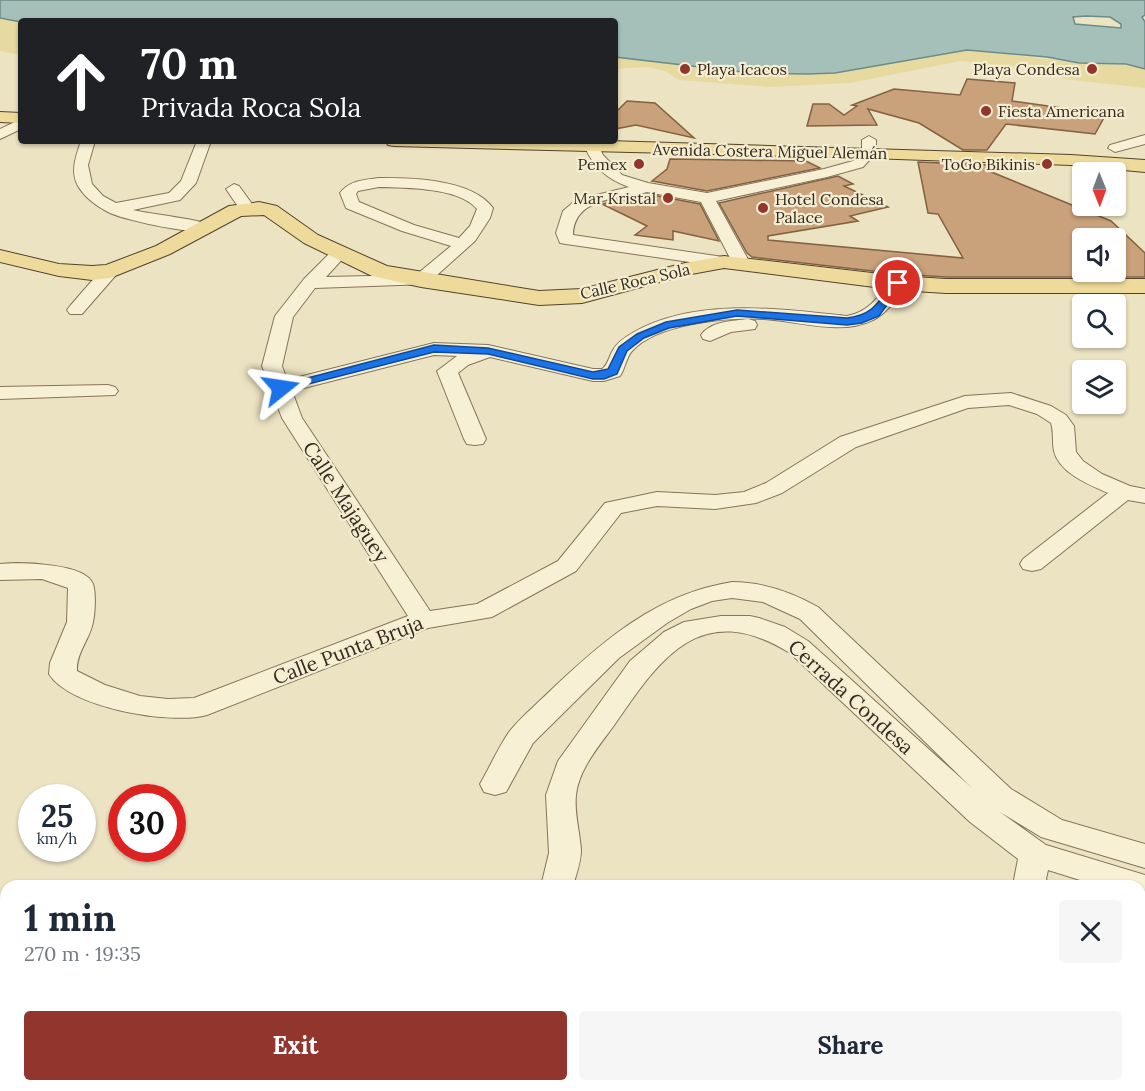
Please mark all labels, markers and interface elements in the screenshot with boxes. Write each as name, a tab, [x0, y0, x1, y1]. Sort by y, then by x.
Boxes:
text: 70 m	[141, 37, 237, 91]
icon: ahead	[42, 42, 120, 120]
place label: Playa Icacos	[697, 59, 787, 79]
place label: Playa Condesa	[973, 59, 1080, 79]
marker: Playa Icacos	[678, 62, 692, 76]
marker: Playa Condesa	[1085, 62, 1099, 76]
text: Privada Roca Sola	[141, 90, 361, 124]
place label: Fiesta Americana	[998, 101, 1125, 121]
marker: Fiesta Americana	[979, 104, 993, 118]
street label: Avenida Costera Miguel Alemán	[651, 139, 888, 163]
place label: Pemex	[577, 154, 628, 174]
place label: ToGo Bikinis	[941, 154, 1035, 174]
marker: Pemex	[632, 157, 646, 171]
marker: ToGo Bikinis	[1040, 157, 1054, 171]
north arrow	[1072, 162, 1126, 216]
map controls	[1072, 162, 1126, 414]
place label: Mar Kristal	[573, 188, 656, 208]
place label: Hotel Condesa Palace	[775, 189, 884, 227]
marker: Mar Kristal	[661, 191, 675, 205]
marker: Hotel Condesa Palace	[756, 201, 770, 215]
button: sound	[1072, 228, 1126, 282]
pin	[872, 257, 923, 308]
street label: Calle Roca Sola	[578, 259, 692, 303]
icon: arrive	[881, 266, 914, 299]
button: search	[1072, 294, 1126, 348]
position arrow	[249, 356, 313, 420]
button: layers	[1072, 360, 1126, 414]
street label: Calle Majaguey	[298, 436, 395, 568]
street label: Calle Punta Bruja	[269, 609, 427, 690]
street label: Cerrada Condesa	[783, 634, 919, 759]
speed limit sign: 30	[108, 784, 186, 862]
text: 25	[41, 797, 73, 835]
text: km/h	[37, 829, 77, 848]
text: 1 min	[24, 895, 116, 941]
button: close	[1059, 900, 1122, 963]
text: 270 m · 19:35	[24, 941, 141, 966]
button: Exit	[24, 1011, 567, 1080]
button: Share	[579, 1011, 1122, 1080]

